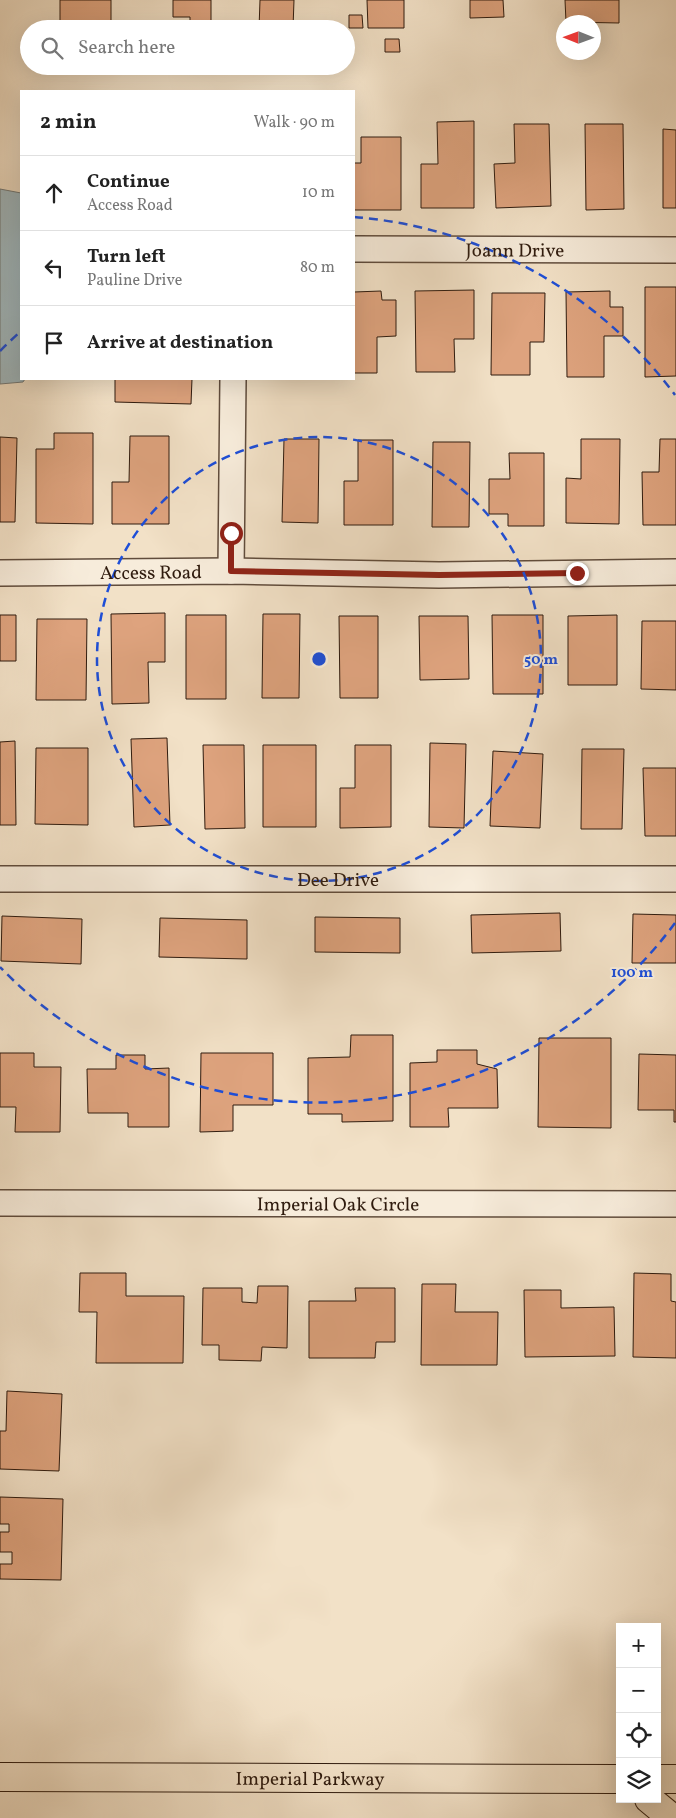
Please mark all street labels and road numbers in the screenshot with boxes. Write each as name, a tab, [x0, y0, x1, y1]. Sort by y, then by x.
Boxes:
street label: Joann Drive	[466, 238, 564, 265]
street label: Access Road	[100, 560, 202, 587]
street label: Dee Drive	[297, 868, 379, 894]
street label: Imperial Oak Circle	[257, 1192, 419, 1219]
street label: Imperial Parkway	[236, 1767, 384, 1793]

